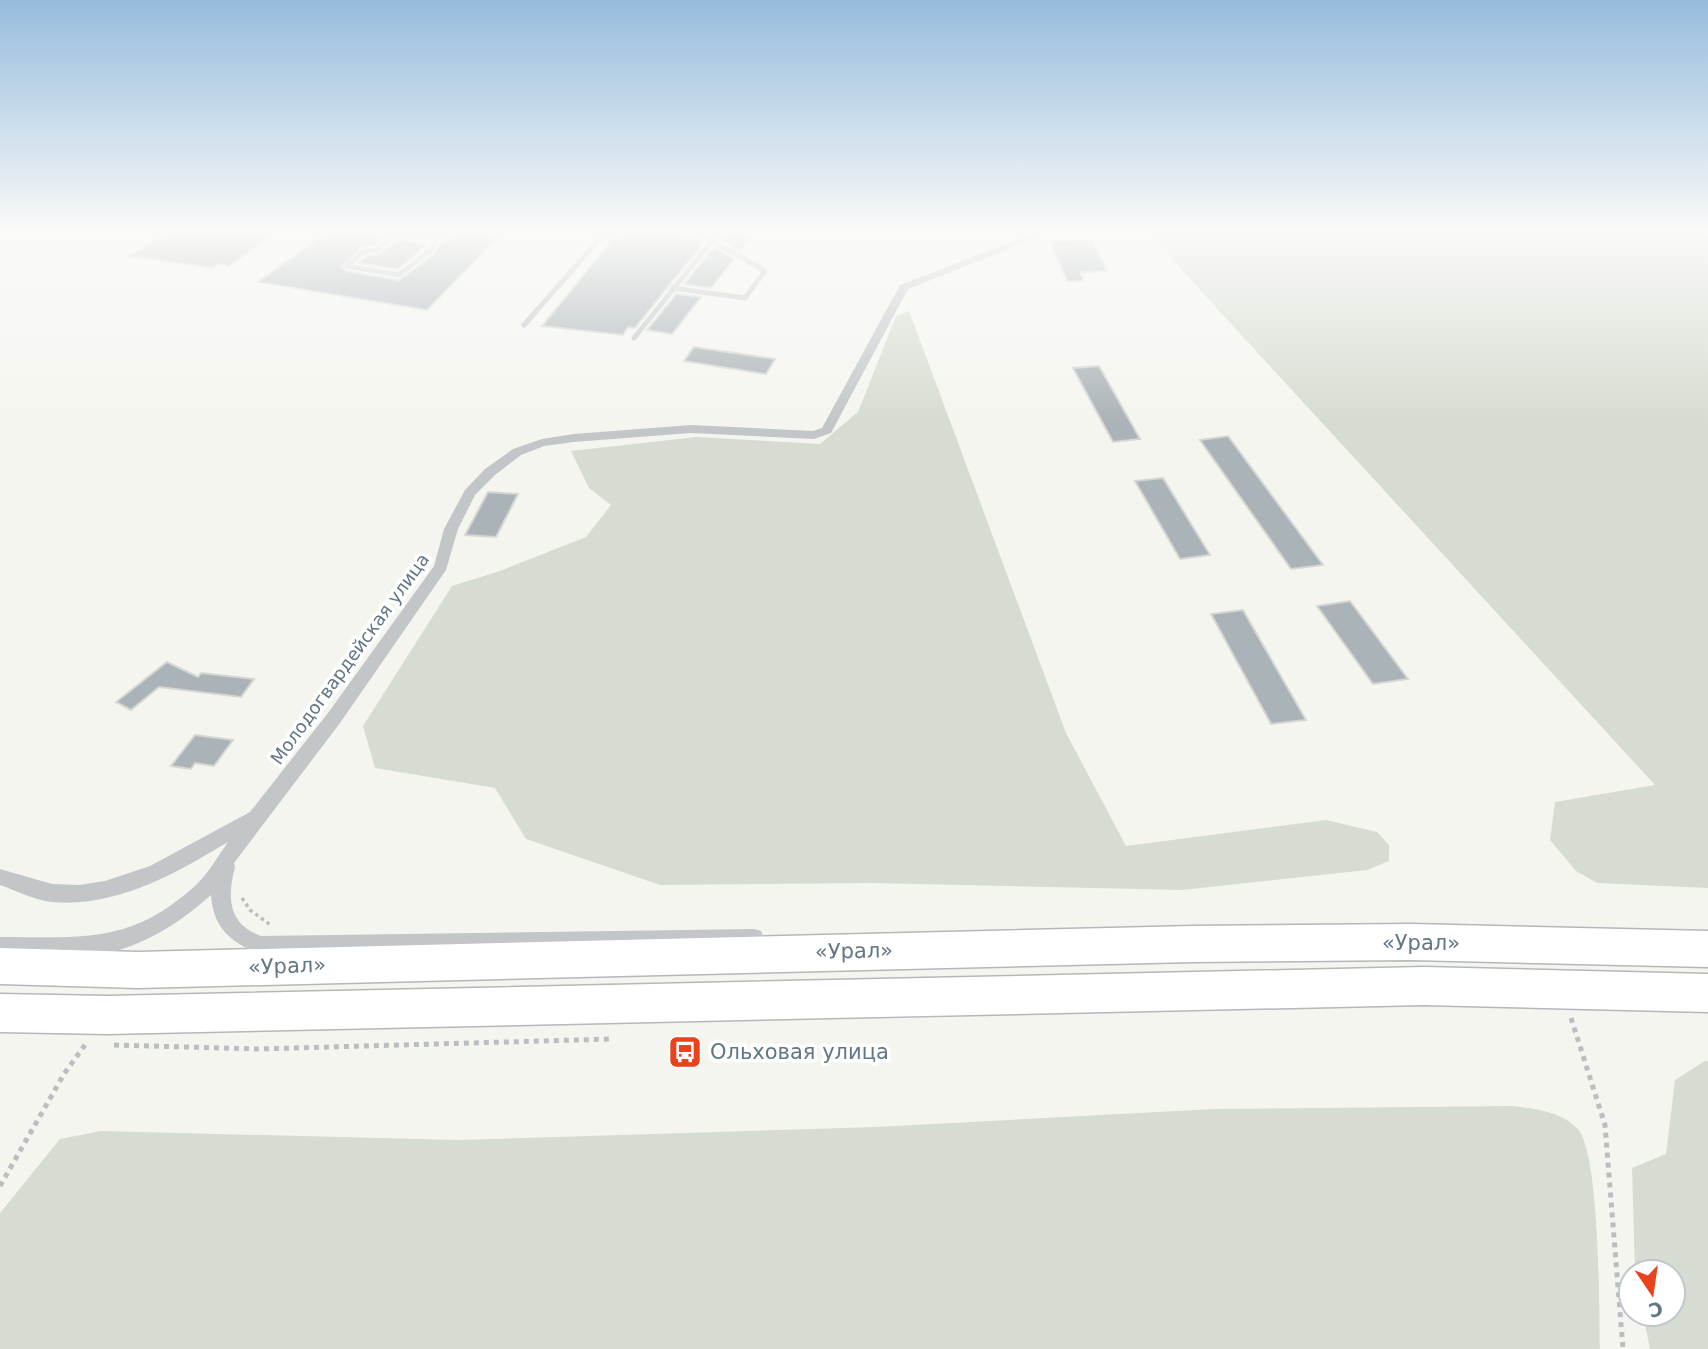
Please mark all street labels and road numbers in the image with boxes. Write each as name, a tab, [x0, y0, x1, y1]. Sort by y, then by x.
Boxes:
street label: Молодогвардейская улица	[266, 549, 433, 768]
street label: «Урал»	[1382, 931, 1460, 955]
street label: «Урал»	[815, 938, 893, 964]
street label: «Урал»	[248, 953, 326, 979]

